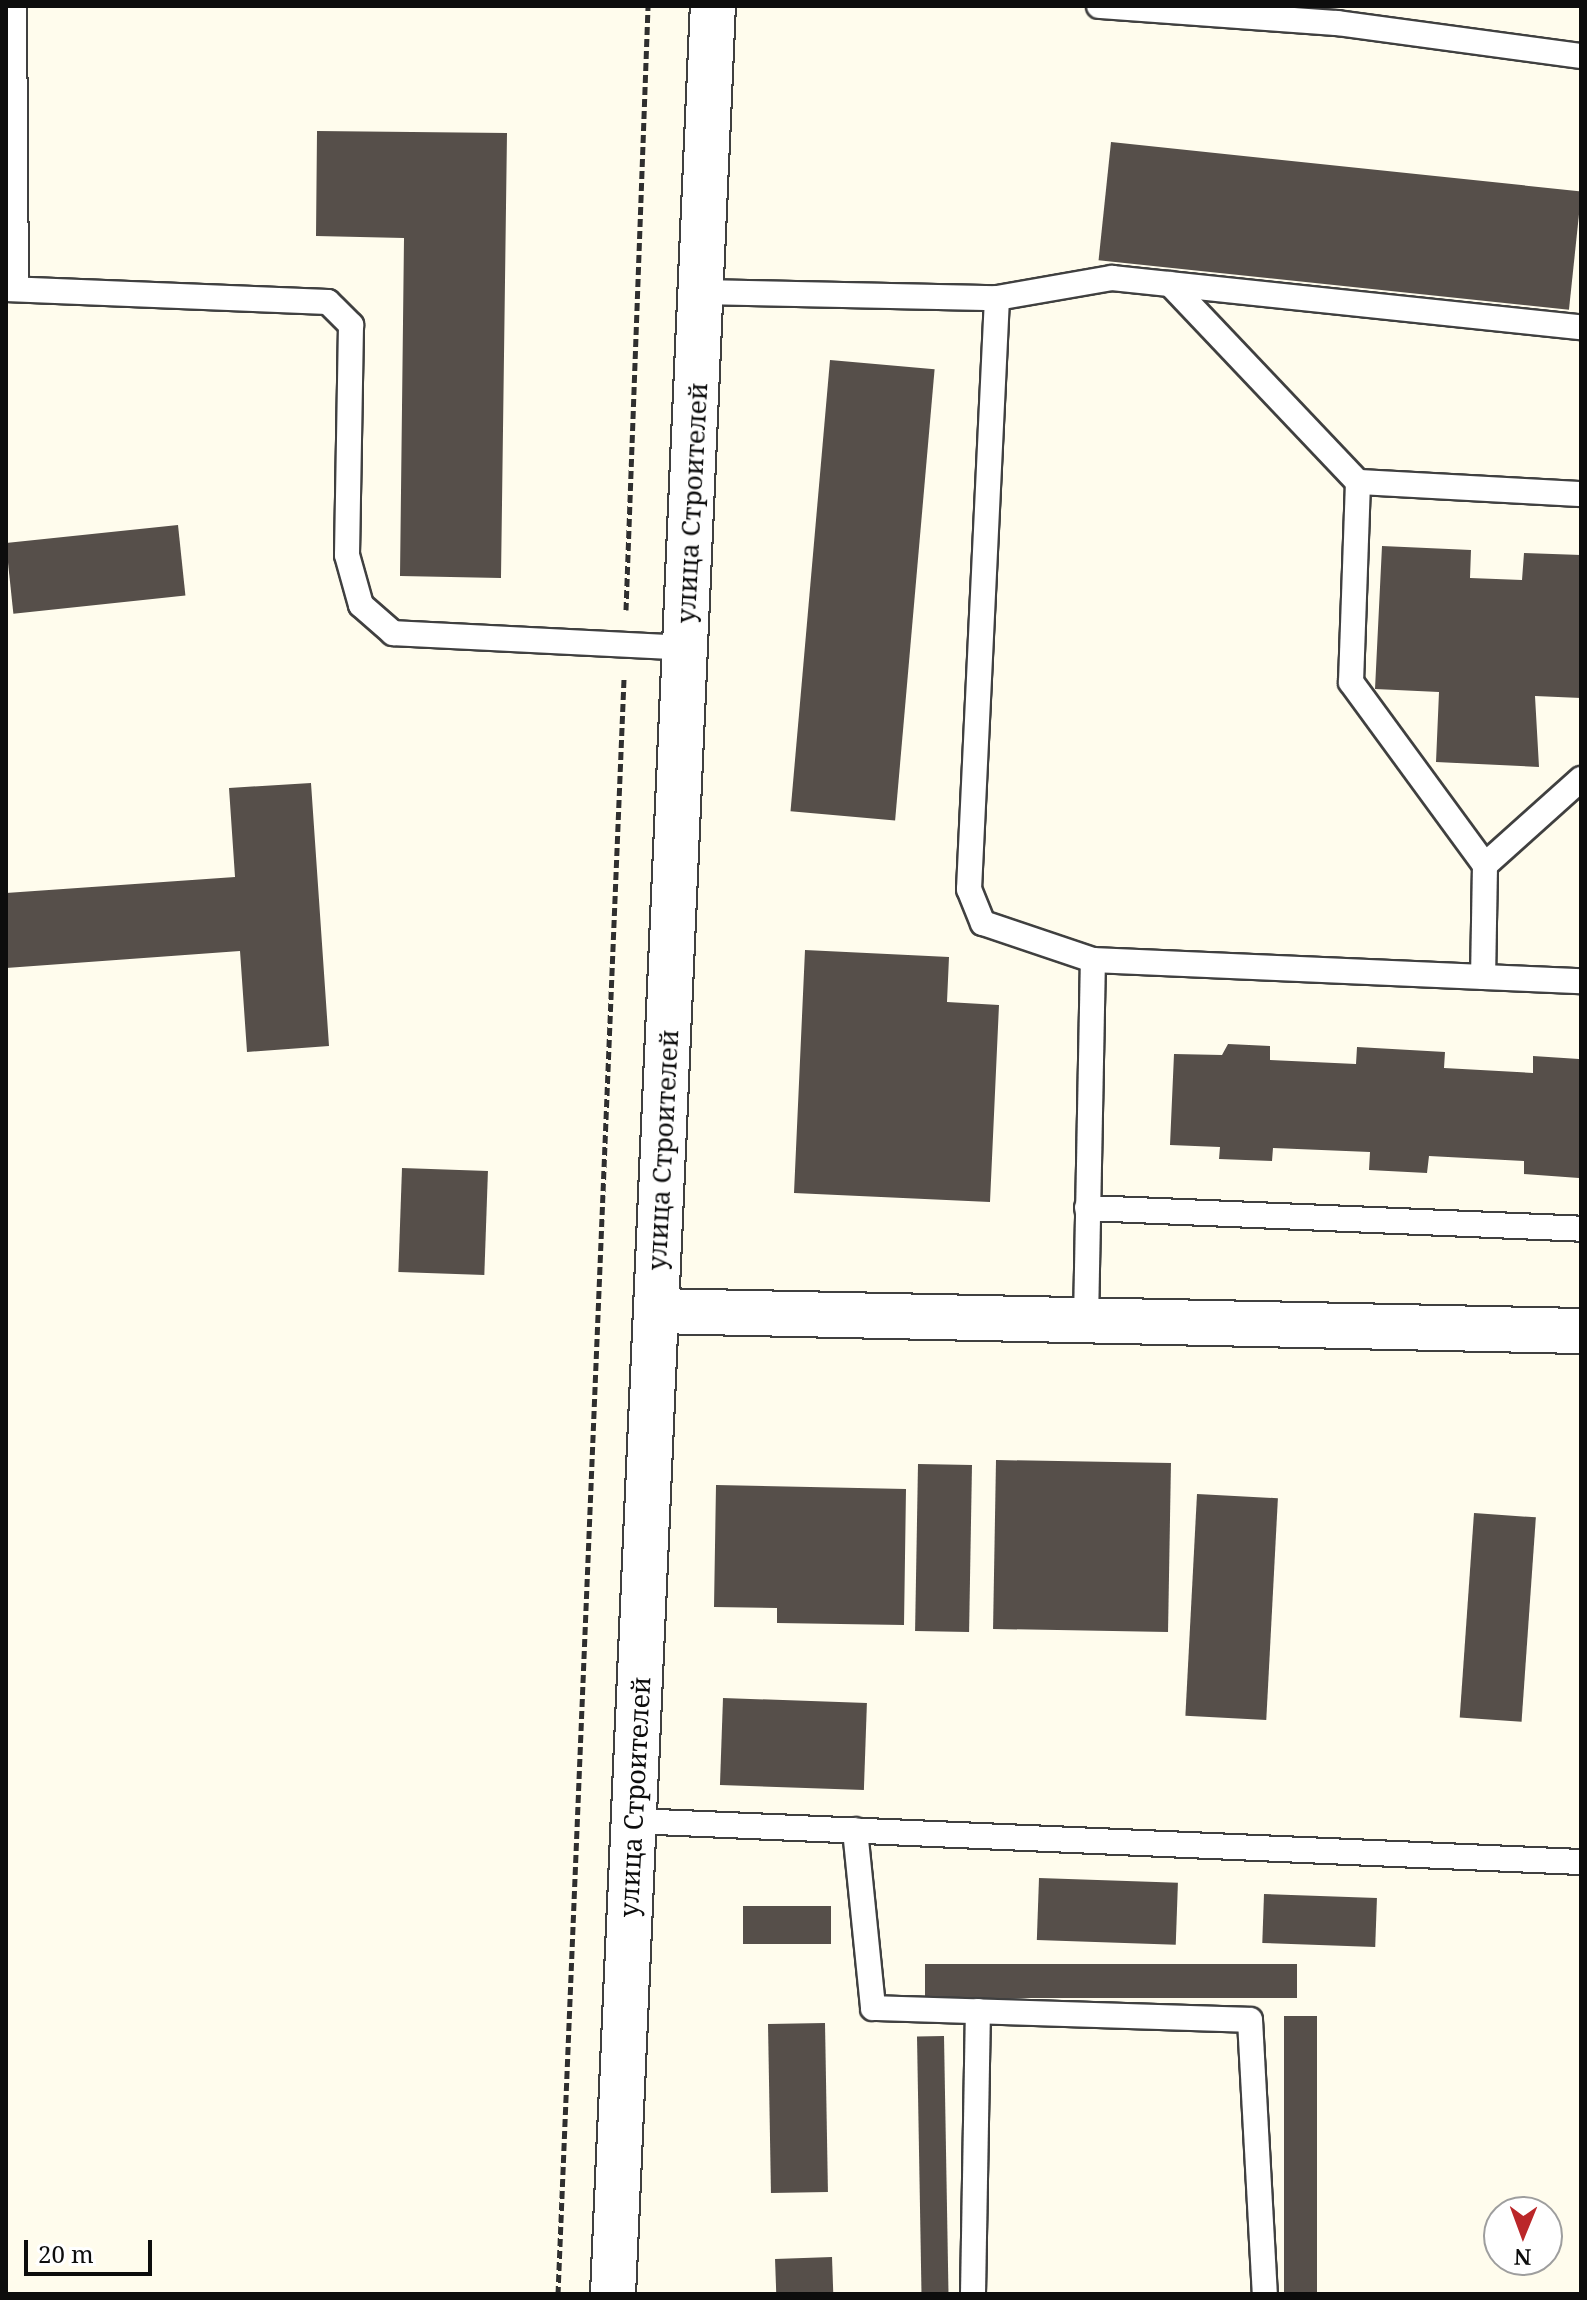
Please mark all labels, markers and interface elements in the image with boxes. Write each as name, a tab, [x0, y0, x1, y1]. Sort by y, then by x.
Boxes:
street label: улица Строителей	[670, 382, 714, 624]
street label: улица Строителей	[641, 1029, 685, 1271]
street label: улица Строителей	[613, 1676, 657, 1918]
north arrow	[1483, 2196, 1563, 2276]
scale bar	[28, 2224, 156, 2274]
text: 20 m	[38, 2237, 94, 2270]
text: N	[1514, 2243, 1532, 2273]

